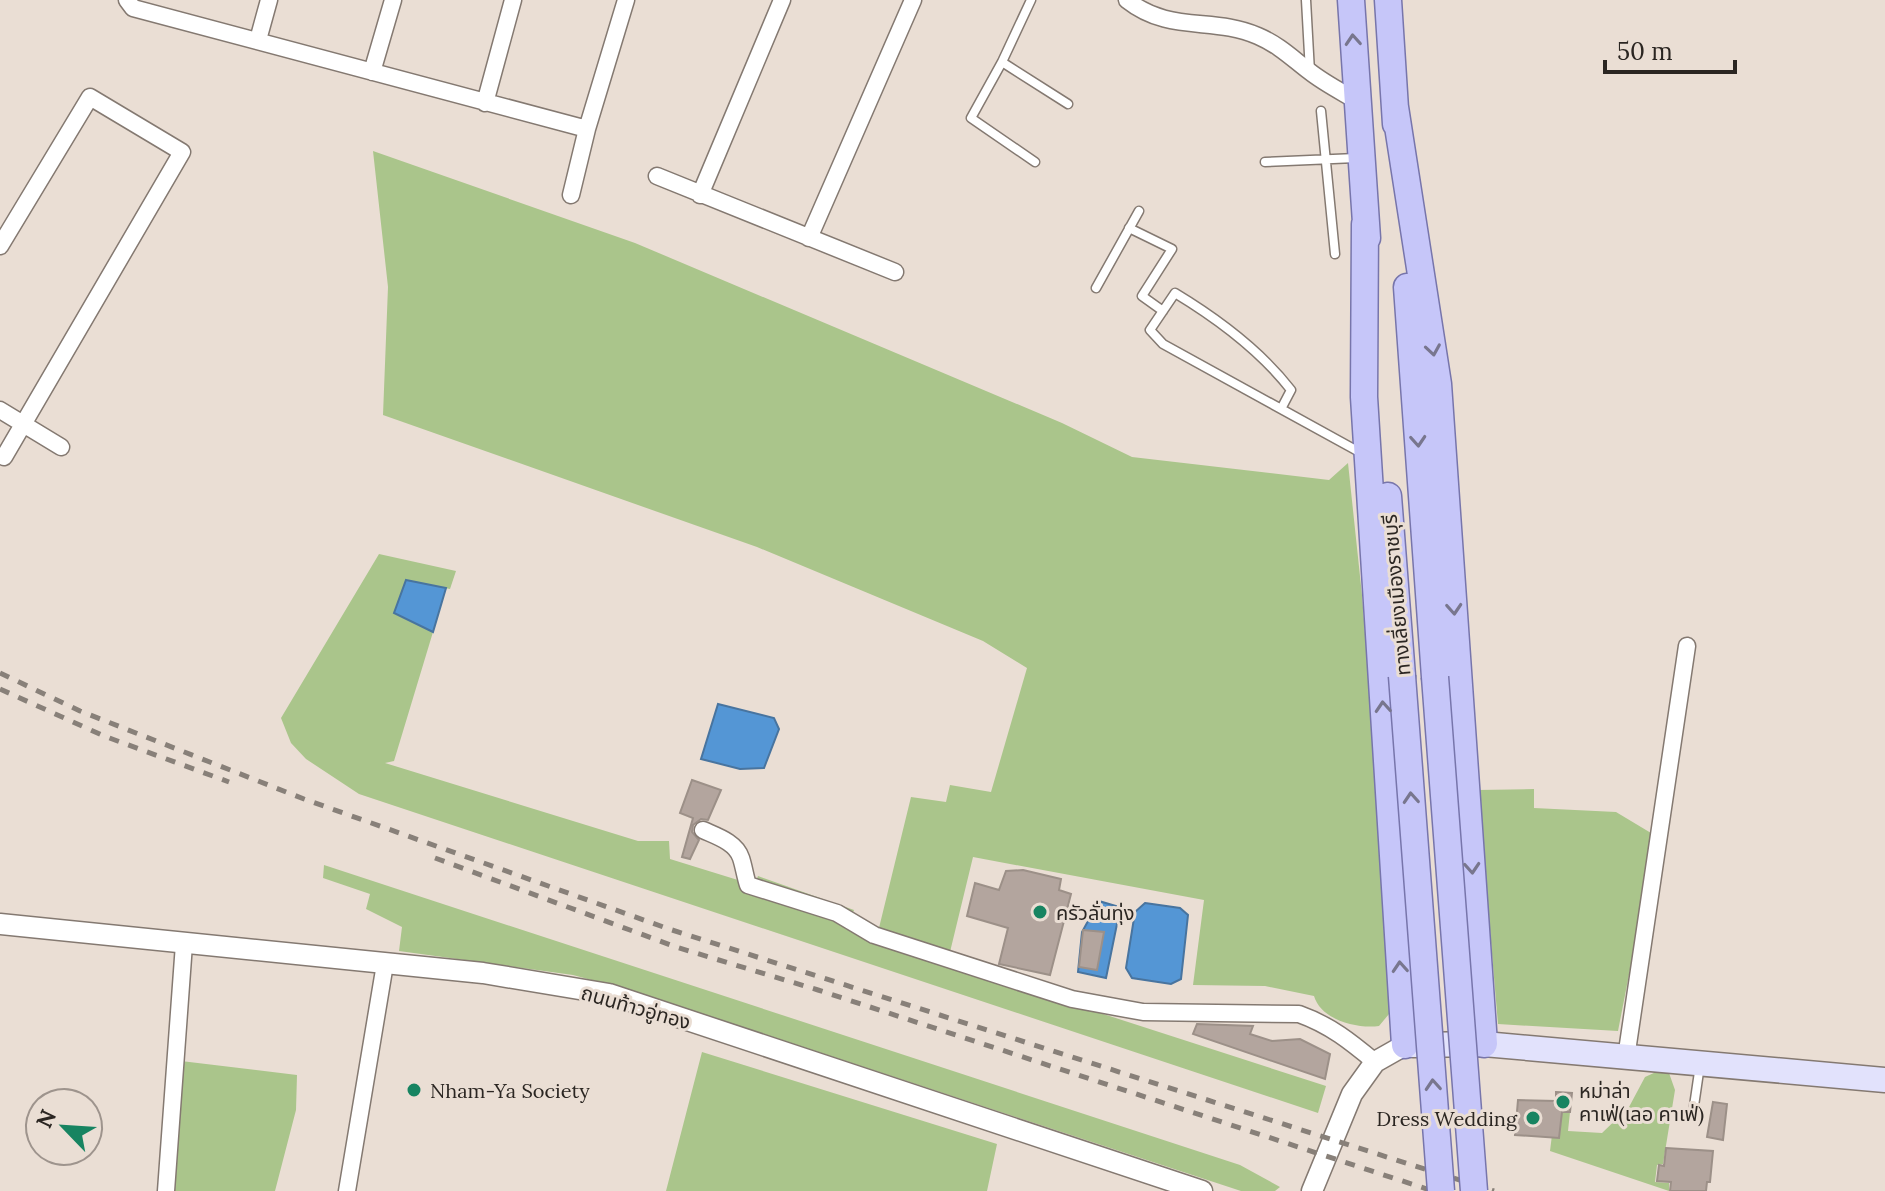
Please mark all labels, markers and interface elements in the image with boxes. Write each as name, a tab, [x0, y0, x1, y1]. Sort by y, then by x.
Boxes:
scale bar	[1605, 24, 1735, 74]
one-way arrow	[1345, 33, 1362, 46]
text: 50 m	[1617, 36, 1673, 67]
one-way arrow	[1424, 343, 1441, 357]
one-way arrow	[1409, 435, 1426, 448]
street label: ทางเลี่ยงเมืองราชบุรี	[1375, 513, 1416, 677]
one-way arrow	[1445, 603, 1462, 616]
one-way arrow	[1375, 700, 1392, 713]
one-way arrow	[1403, 791, 1420, 804]
one-way arrow	[1463, 862, 1480, 875]
place label: ครัวลั่นทุ่ง	[1056, 900, 1134, 925]
marker: ครัวลั่นทุ่ง	[1031, 903, 1049, 921]
one-way arrow	[1392, 960, 1409, 973]
street label: ถนนท้าวอู่ทอง	[578, 979, 694, 1035]
place label: Nham-Ya Society	[430, 1078, 590, 1103]
one-way arrow	[1425, 1078, 1442, 1091]
place label: หม่าล่า คาเฟ่(เลอ คาเฟ่)	[1579, 1078, 1704, 1127]
marker: Nham-Ya Society	[405, 1081, 423, 1099]
north arrow	[24, 1087, 104, 1167]
marker: หม่าล่า คาเฟ่(เลอ คาเฟ่)	[1554, 1093, 1572, 1111]
text: N	[30, 1105, 62, 1132]
place label: Dress Wedding	[1376, 1106, 1518, 1131]
marker: Dress Wedding	[1524, 1109, 1542, 1127]

